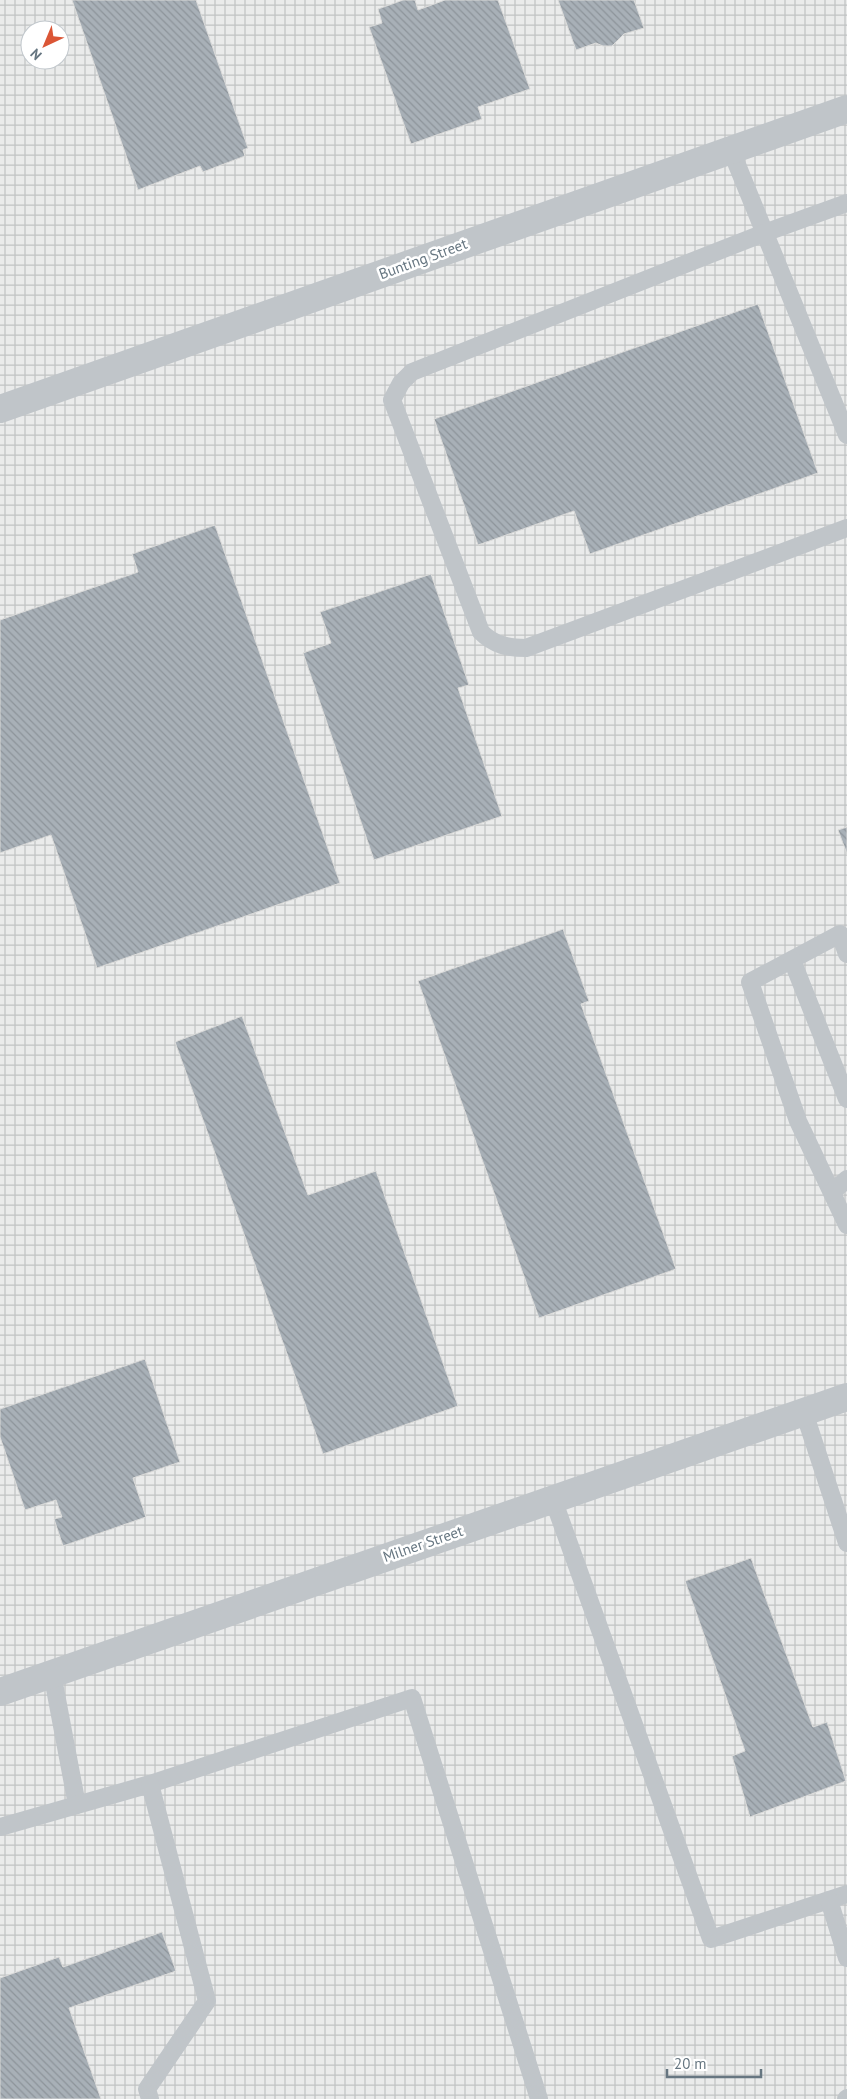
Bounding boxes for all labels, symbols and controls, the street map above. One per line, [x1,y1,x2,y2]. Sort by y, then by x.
north arrow [20,20,70,70]
text: N [26,45,46,64]
street label: Bunting Street [376,234,470,283]
street label: Milner Street [380,1521,465,1566]
scale bar [667,2046,761,2078]
text: 20 m [674,2054,707,2073]

